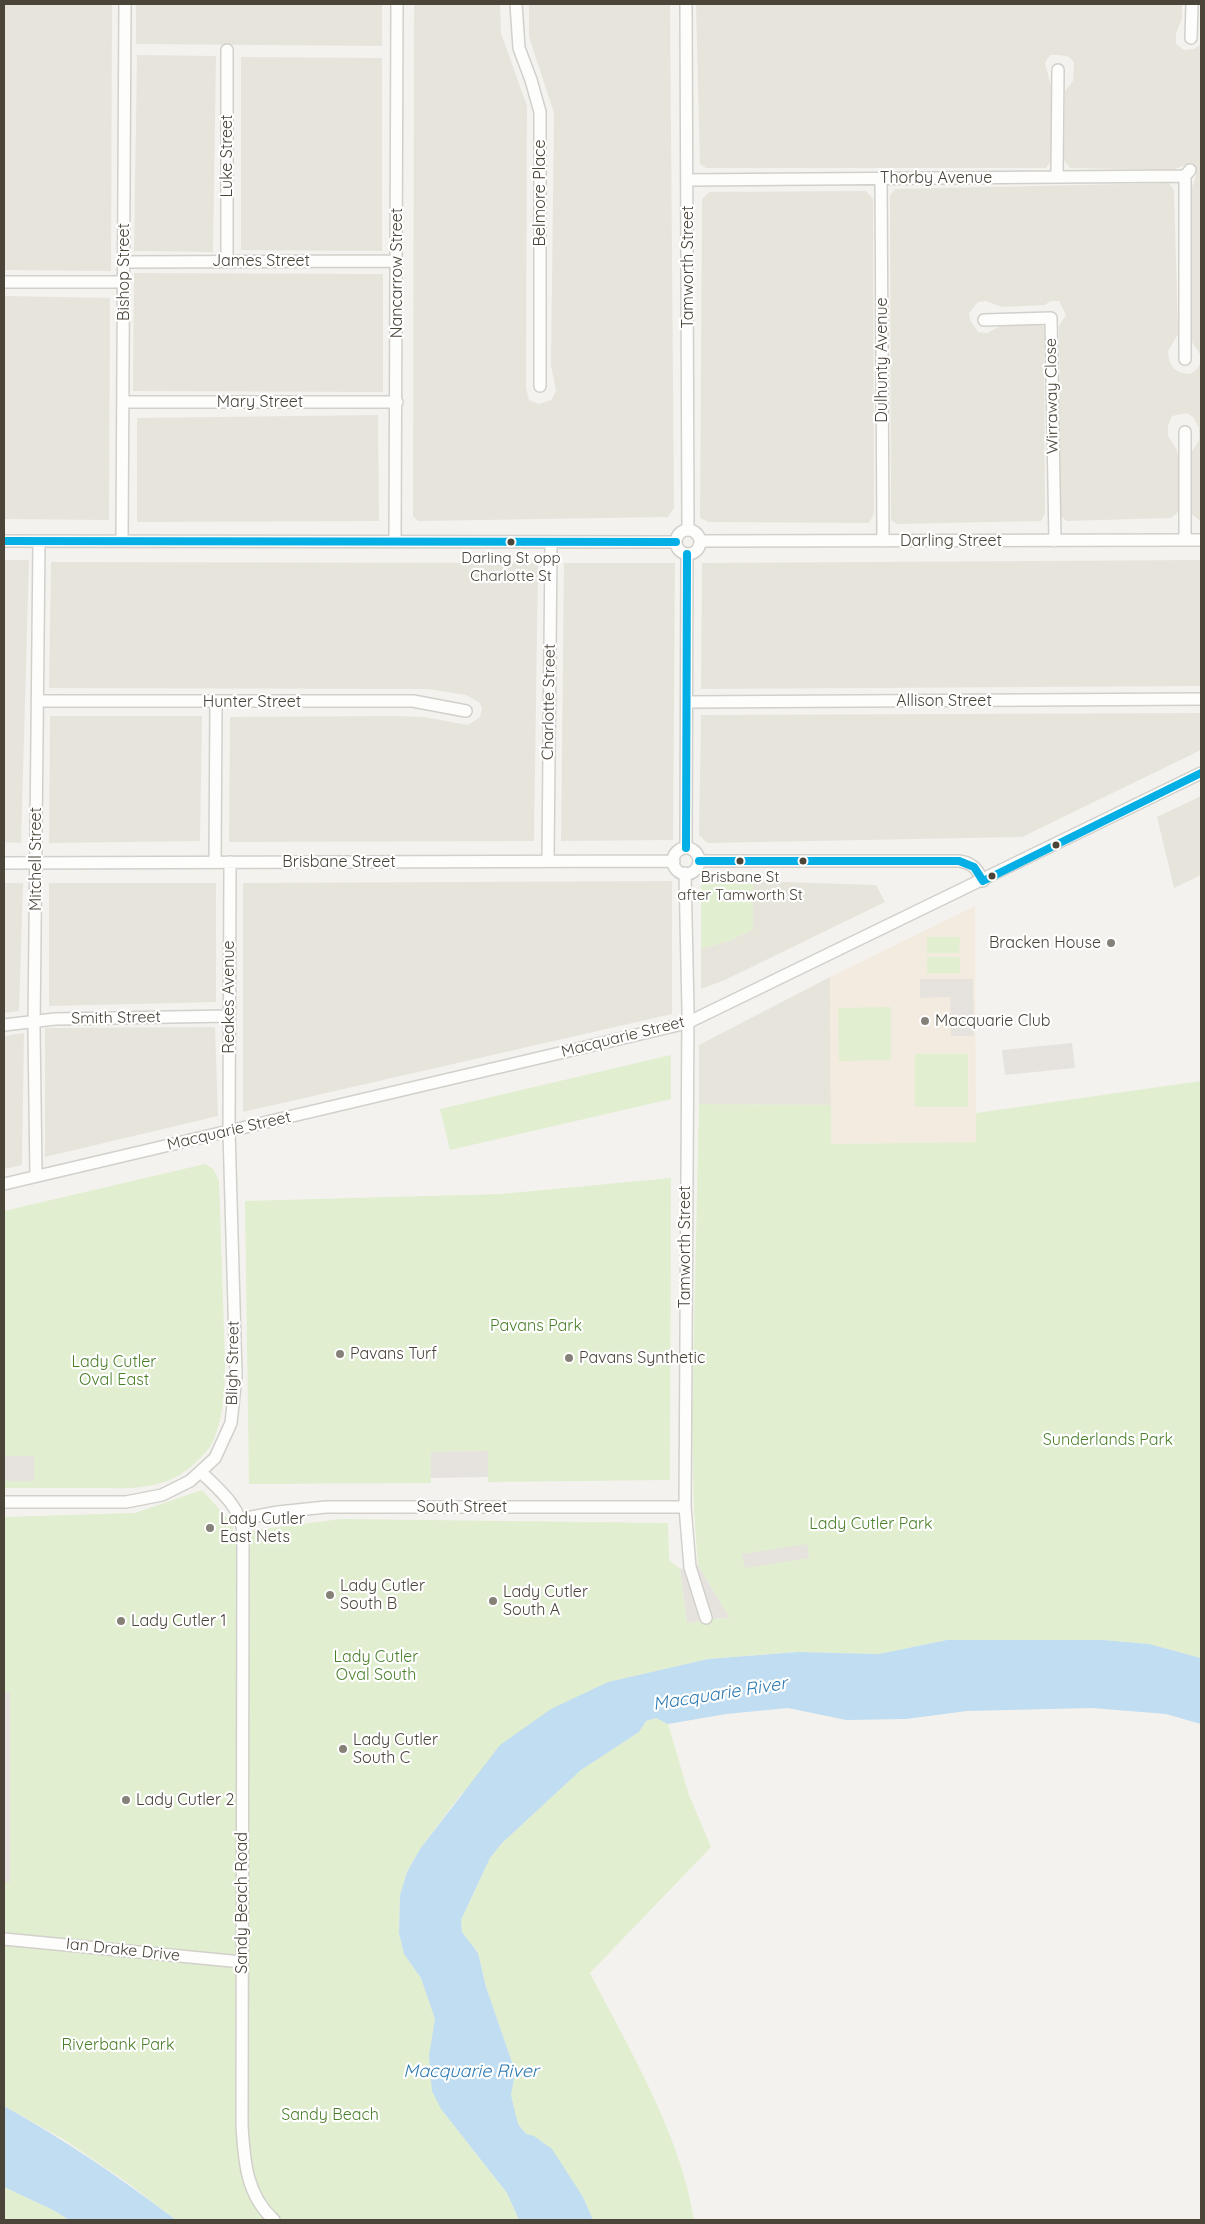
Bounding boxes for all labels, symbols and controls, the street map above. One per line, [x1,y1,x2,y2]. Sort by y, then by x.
street label: Luke Street [217,115,237,197]
street label: Belmore Place [530,140,550,246]
street label: Thorby Avenue [880,168,992,188]
street label: Tamworth Street [678,206,698,328]
street label: Nancarrow Street [387,208,407,338]
street label: Bishop Street [114,223,134,321]
street label: James Street [212,251,310,271]
street label: Dulhunty Avenue [872,297,892,423]
street label: Wirraway Close [1041,338,1063,454]
street label: Mary Street [217,392,303,412]
street label: Darling Street [900,531,1002,551]
marker: Darling St opp Charlotte St [506,537,516,547]
place label: Darling St opp Charlotte St [461,549,561,584]
street label: Charlotte Street [538,644,560,760]
street label: Allison Street [896,691,992,711]
street label: Hunter Street [203,692,301,712]
street label: Mitchell Street [26,807,46,911]
unlabelled marker [1051,840,1061,850]
street label: Brisbane Street [282,852,396,872]
marker: Brisbane St after Tamworth St [735,856,745,866]
unlabelled marker [798,856,808,866]
place label: Brisbane St after Tamworth St [677,868,803,903]
unlabelled marker [987,871,997,881]
place label: Bracken House [989,933,1101,953]
marker: Bracken House [1105,937,1117,949]
street label: Reakes Avenue [219,940,239,1054]
street label: Smith Street [71,1008,161,1028]
place label: Macquarie Club [935,1011,1051,1031]
street label: Macquarie Street [559,1012,687,1062]
marker: Macquarie Club [919,1015,931,1027]
street label: Macquarie Street [165,1107,293,1155]
street label: Tamworth Street [675,1186,695,1308]
park label: Pavans Park [490,1316,582,1336]
street label: Bligh Street [223,1321,243,1405]
place label: Pavans Turf [350,1344,437,1364]
marker: Pavans Turf [334,1348,346,1360]
place label: Pavans Synthetic [579,1348,705,1368]
park label: Lady Cutler Oval East [71,1352,157,1390]
marker: Pavans Synthetic [563,1352,575,1364]
park label: Sunderlands Park [1043,1430,1173,1450]
street label: South Street [417,1497,507,1517]
place label: Lady Cutler East Nets [220,1509,305,1547]
park label: Lady Cutler Park [809,1514,933,1534]
marker: Lady Cutler East Nets [204,1522,216,1534]
place label: Lady Cutler South B [340,1576,425,1614]
place label: Lady Cutler South A [503,1582,588,1620]
marker: Lady Cutler South B [324,1589,336,1601]
marker: Lady Cutler South A [487,1595,499,1607]
place label: Lady Cutler 1 [131,1611,226,1631]
marker: Lady Cutler 1 [115,1615,127,1627]
park label: Lady Cutler Oval South [333,1647,419,1685]
water label: Macquarie River [651,1673,789,1715]
place label: Lady Cutler South C [353,1730,438,1768]
marker: Lady Cutler South C [337,1743,349,1755]
place label: Lady Cutler 2 [136,1790,234,1810]
marker: Lady Cutler 2 [120,1794,132,1806]
street label: Sandy Beach Road [232,1832,252,1974]
street label: Ian Drake Drive [65,1934,181,1966]
park label: Riverbank Park [61,2035,175,2055]
water label: Macquarie River [403,2061,539,2083]
park label: Sandy Beach [281,2105,379,2125]

